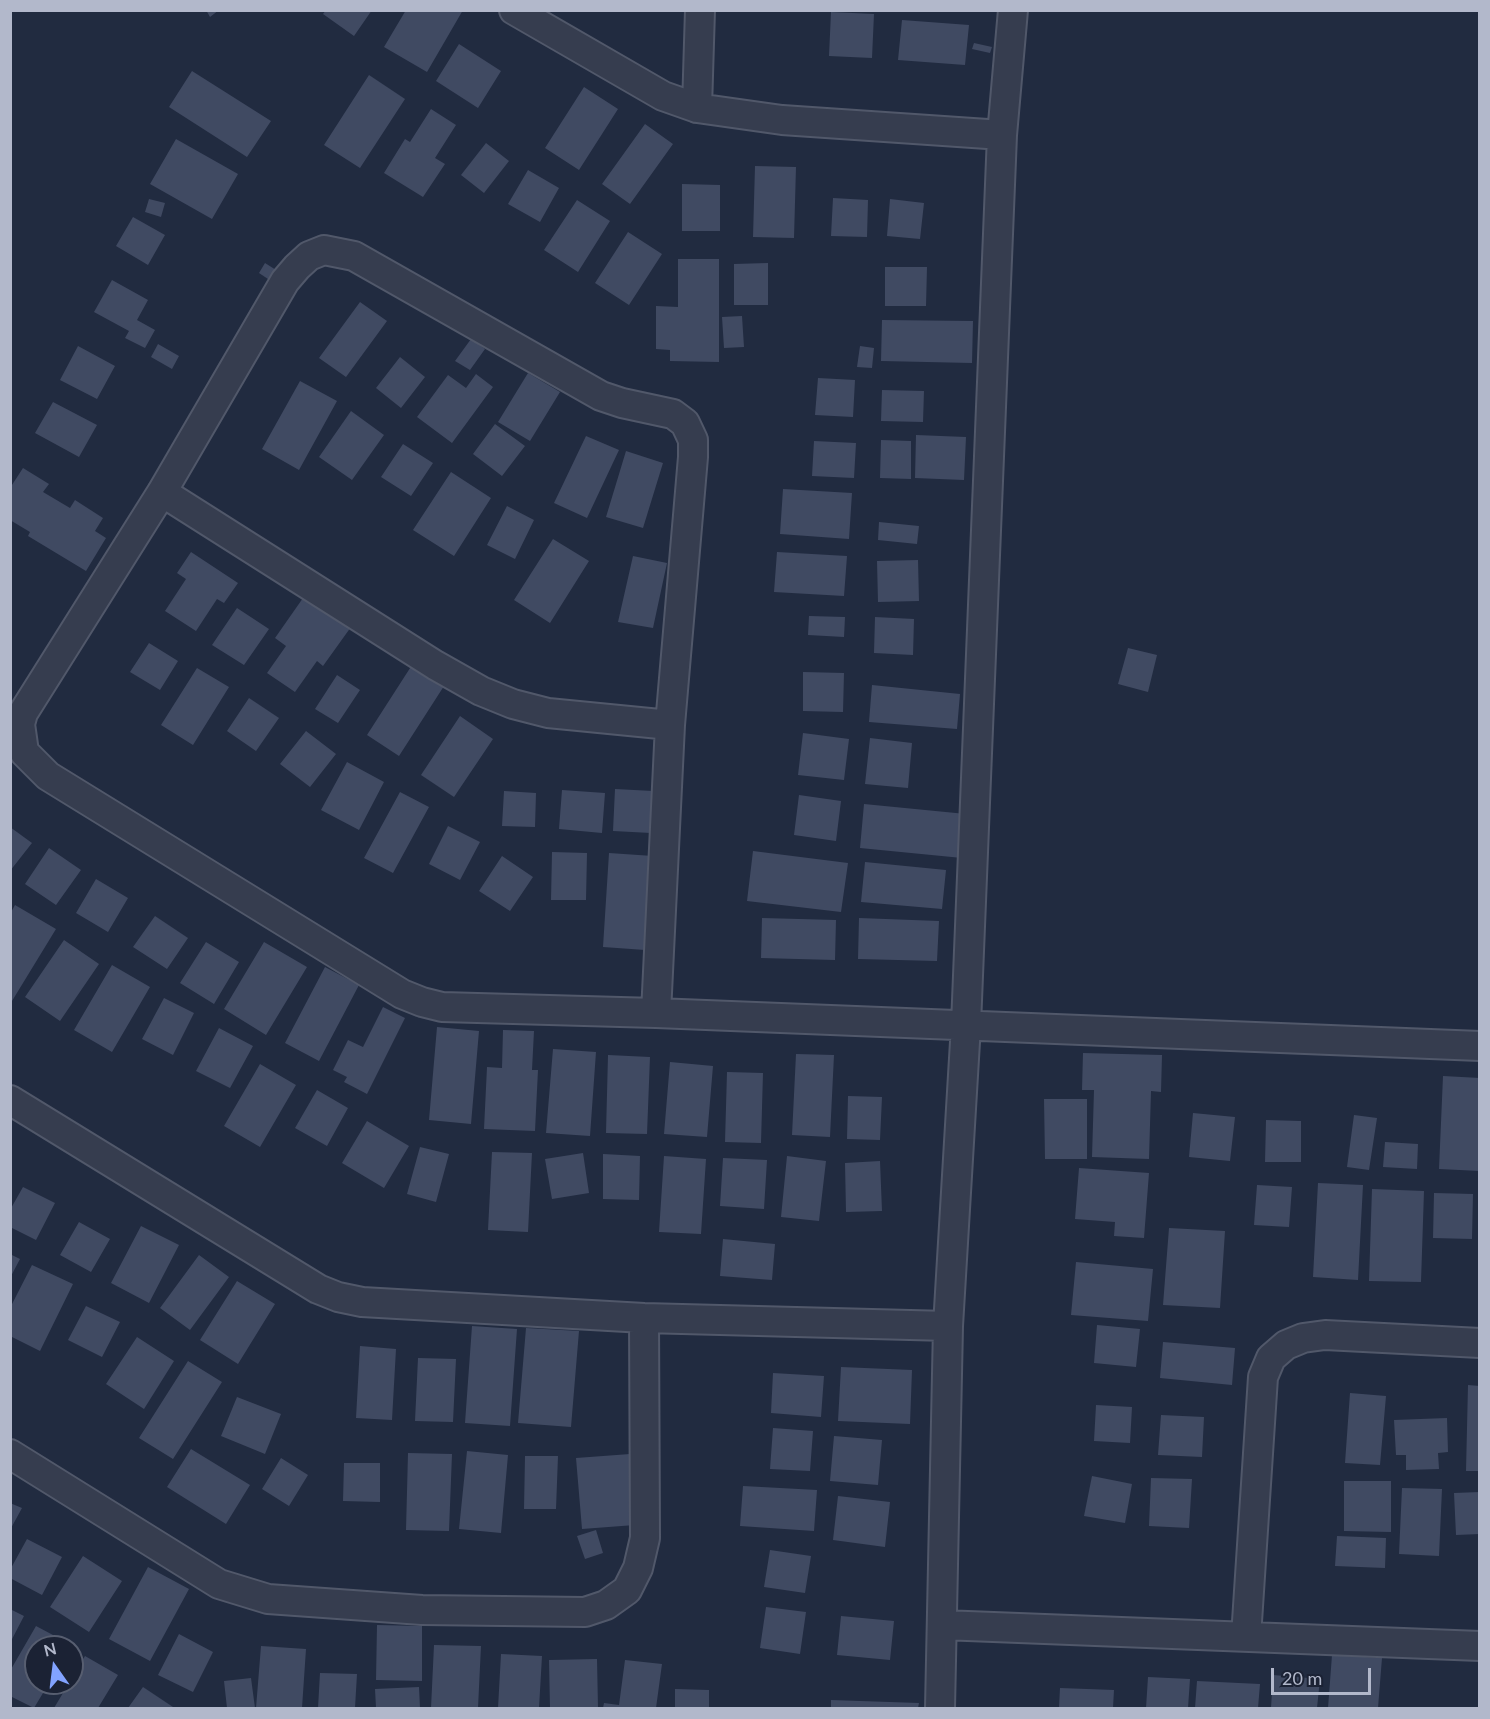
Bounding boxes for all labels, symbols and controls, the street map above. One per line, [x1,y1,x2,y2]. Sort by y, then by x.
north arrow [24,1635,84,1695]
text: N [42,1638,58,1660]
scale bar [1274,1656,1374,1694]
text: 20 m [1282,1667,1322,1689]

